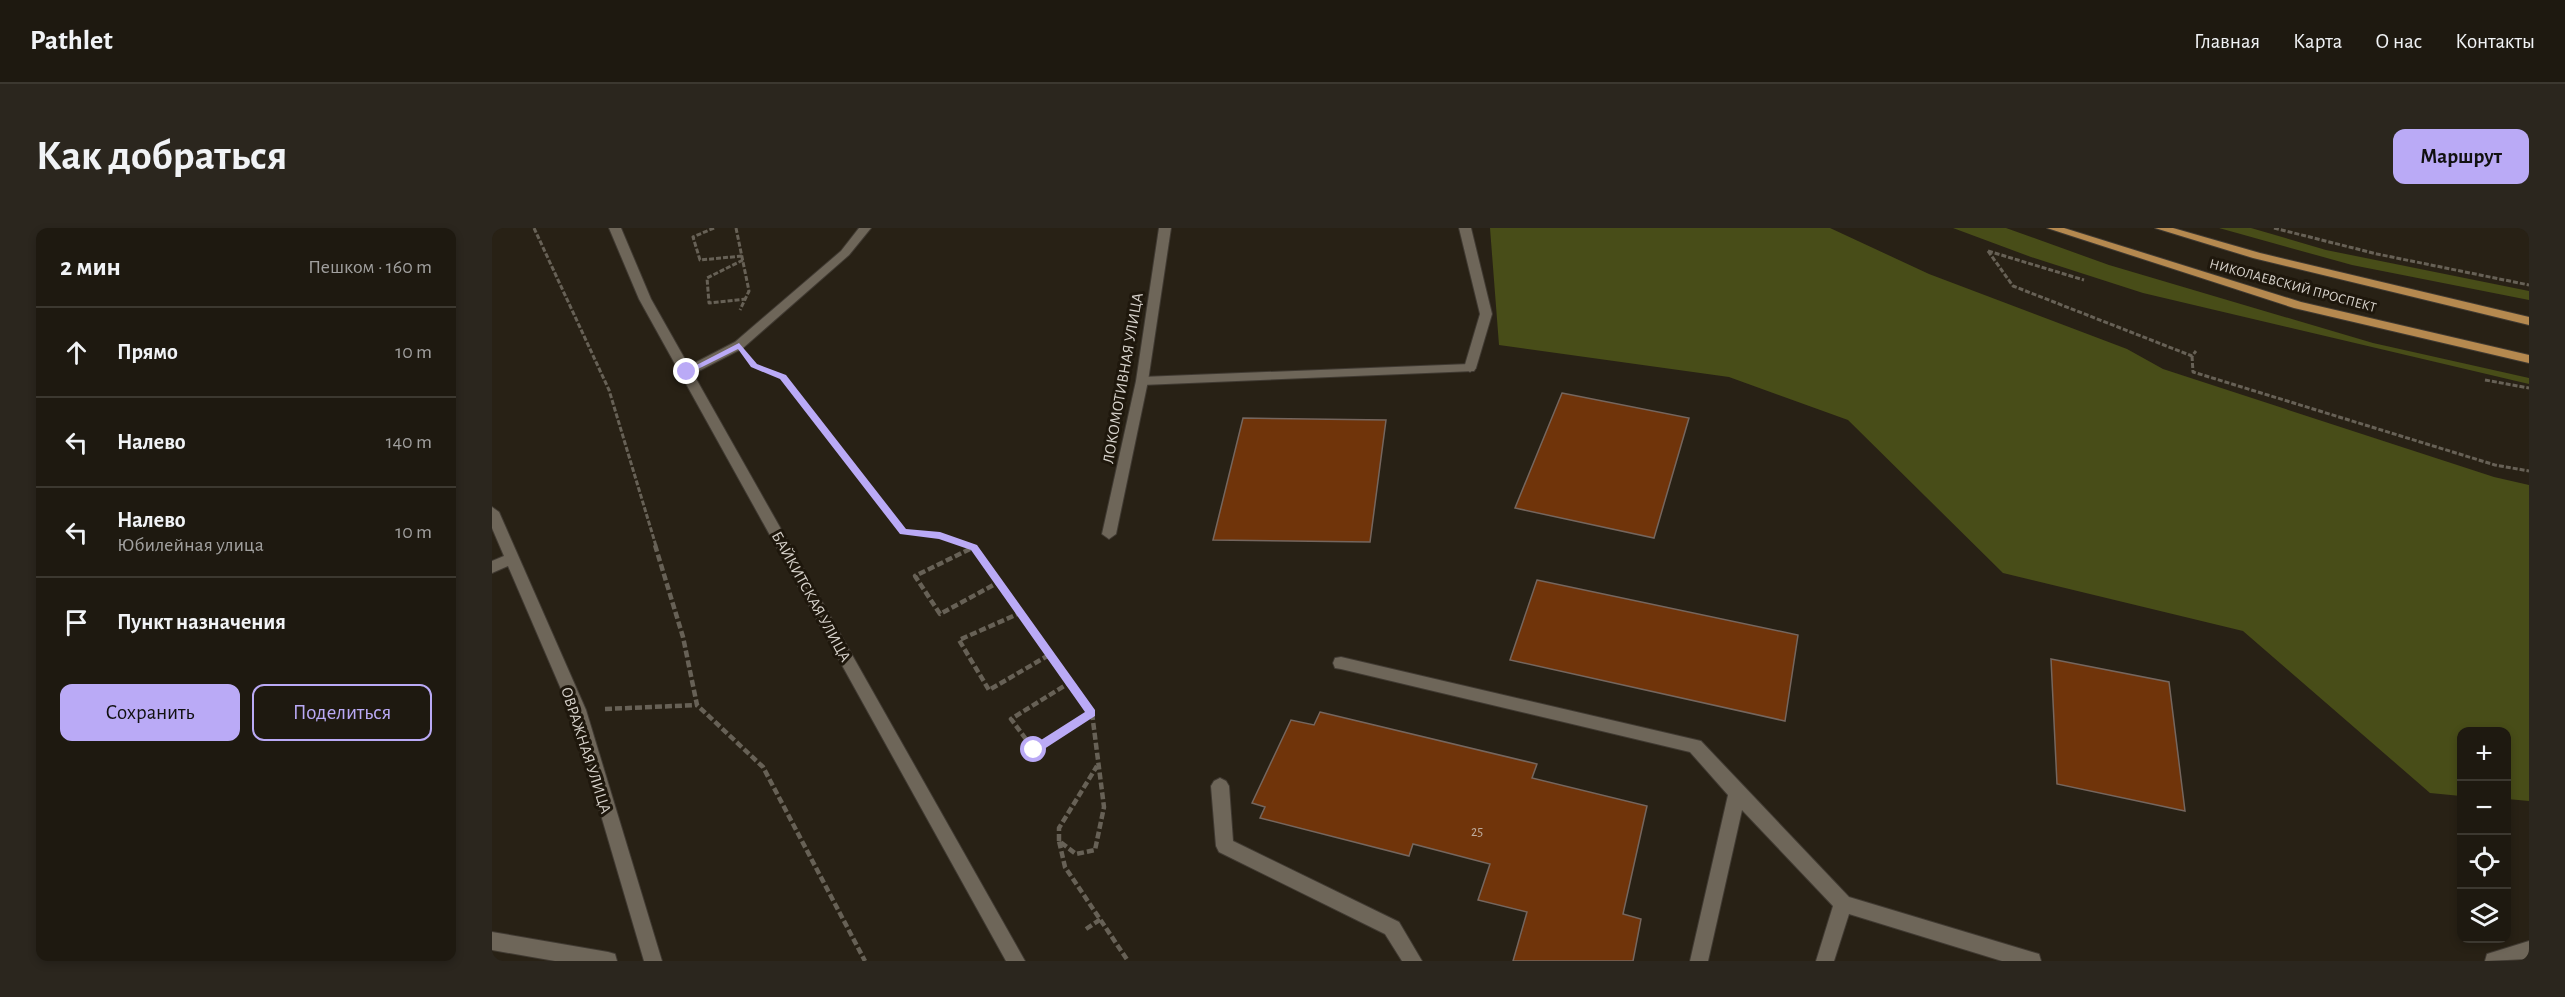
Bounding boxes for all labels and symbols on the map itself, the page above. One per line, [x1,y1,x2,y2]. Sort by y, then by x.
street label: НИКОЛАЕВСКИЙ ПРОСПЕКТ [2208,256,2378,315]
street label: ЛОКОМОТИВНАЯ УЛИЦА [1100,291,1146,465]
route end [673,358,699,384]
street label: БАЙКИТСКАЯ УЛИЦА [769,528,855,665]
street label: ОВРАЖНАЯ УЛИЦА [558,685,614,816]
route start [1020,736,1046,762]
house number: 25 [1471,825,1483,839]

